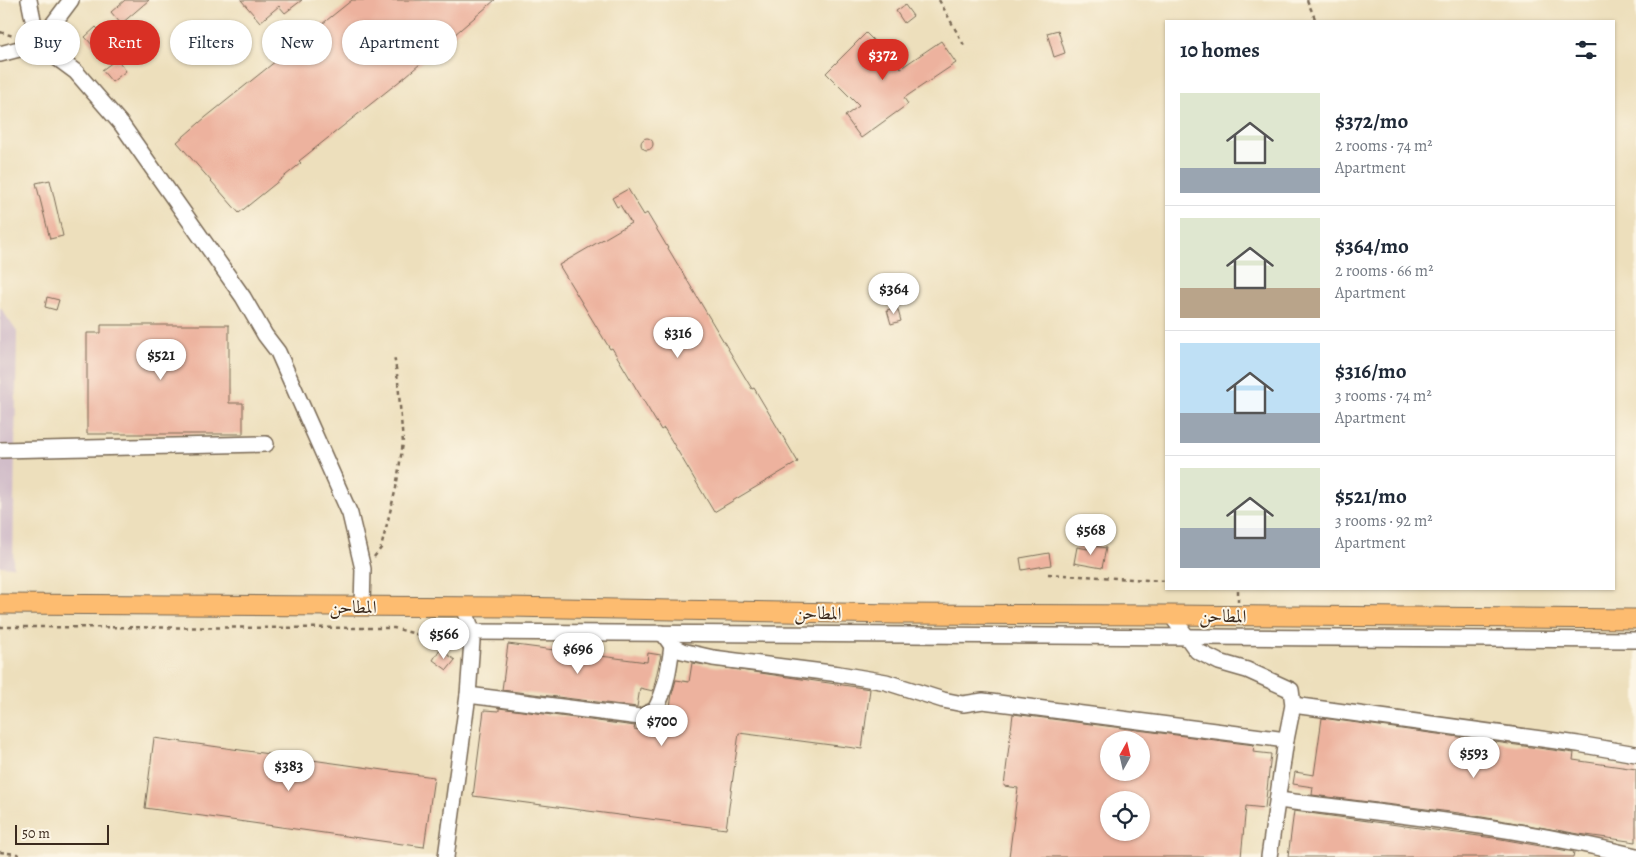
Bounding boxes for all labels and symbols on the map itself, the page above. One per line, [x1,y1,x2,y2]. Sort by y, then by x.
pin: $372 [853,38,913,81]
pin: $364 [864,272,924,315]
pin: $316 [648,316,708,359]
pin: $521 [131,338,191,381]
pin: $568 [1061,514,1121,556]
street label: المطاحن [329,595,377,619]
street label: المطاحن [794,601,842,625]
street label: المطاحن [1199,604,1247,628]
pin: $566 [414,618,474,660]
pin: $696 [548,632,608,675]
pin: $700 [632,704,692,747]
north arrow [1100,731,1150,781]
pin: $593 [1444,736,1504,779]
pin: $383 [259,750,319,792]
scale bar [15,822,109,845]

